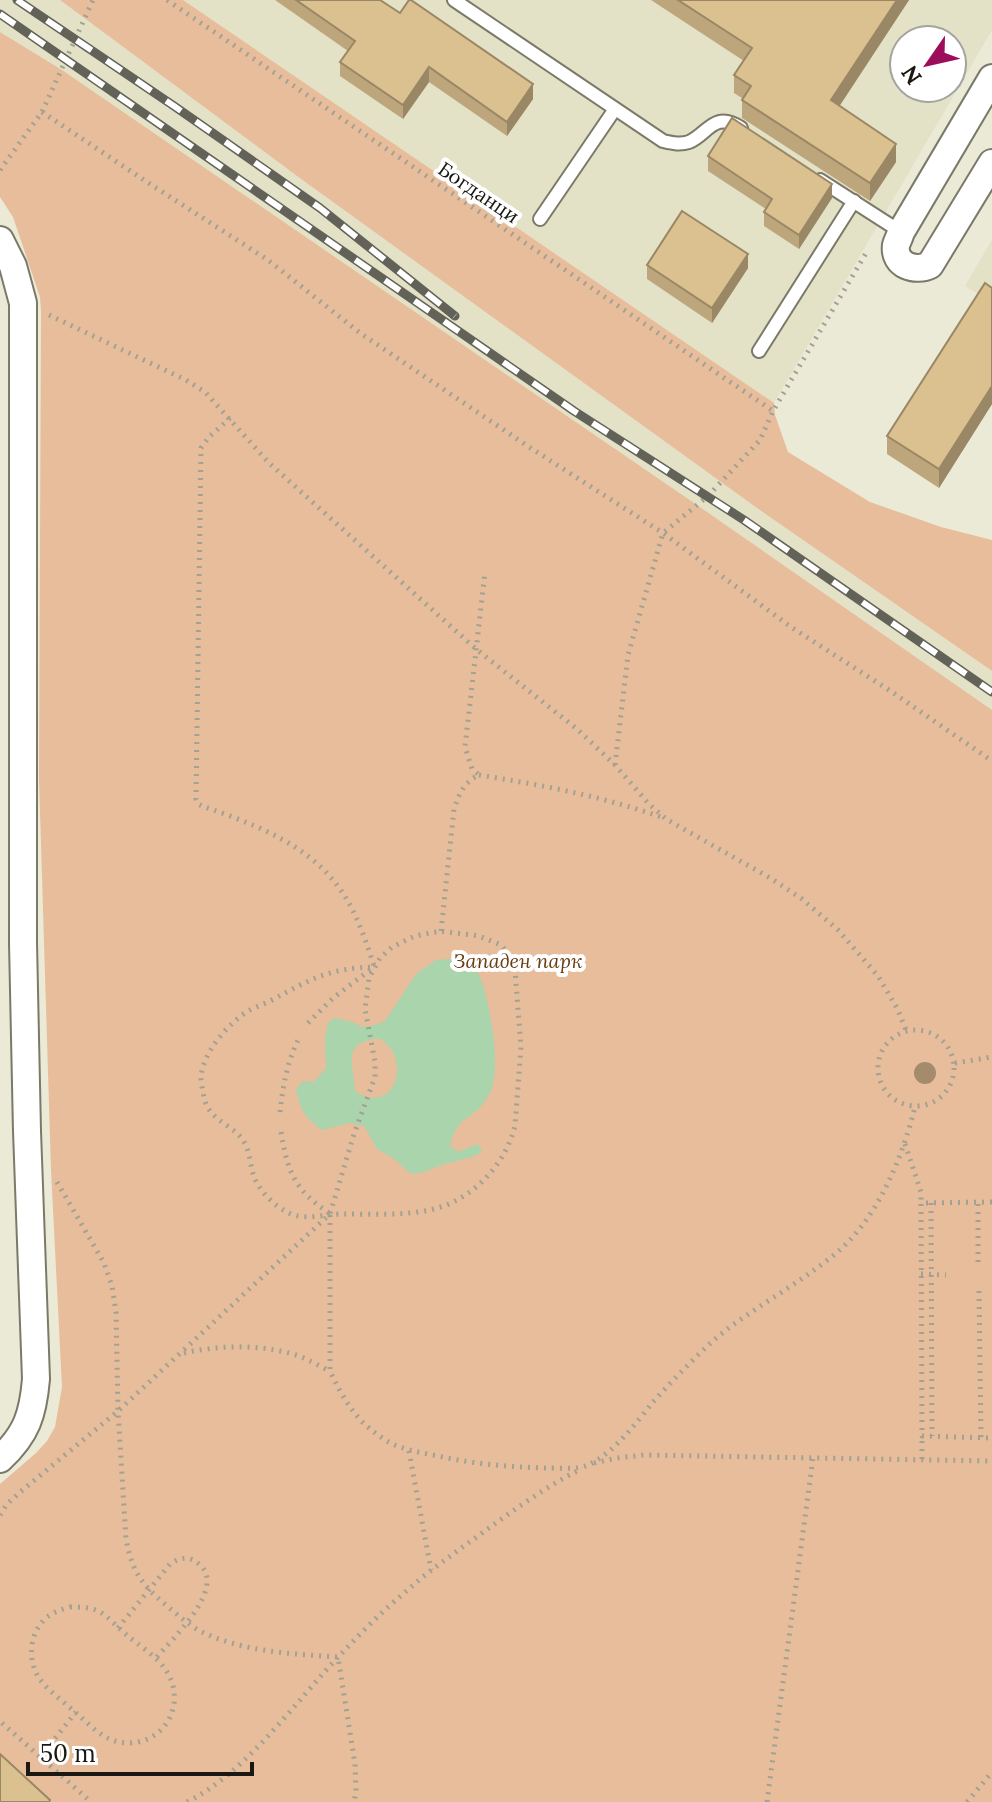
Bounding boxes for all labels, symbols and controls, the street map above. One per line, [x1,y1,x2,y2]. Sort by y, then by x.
north arrow [888,24,968,104]
text: N [895,60,928,90]
street label: Богданци [434,156,524,228]
park label: Западен парк [454,948,583,973]
scale bar [28,1726,252,1776]
text: 50 m [40,1738,96,1769]

